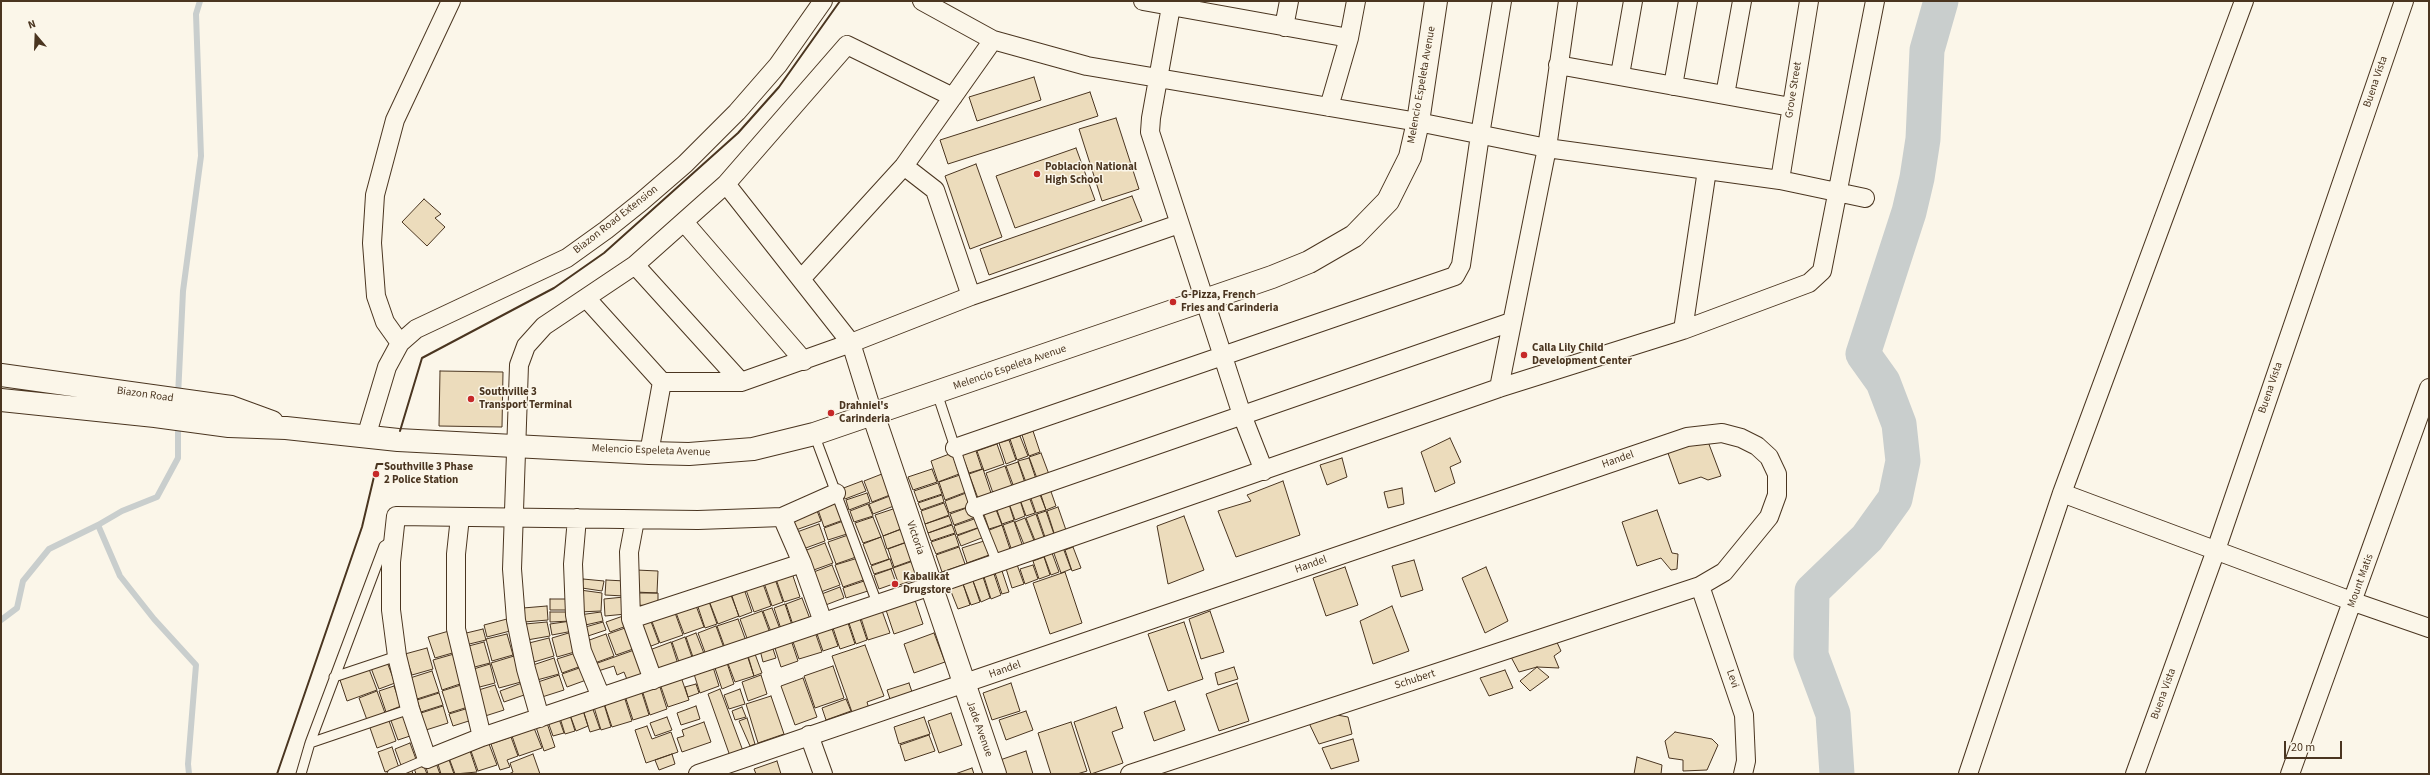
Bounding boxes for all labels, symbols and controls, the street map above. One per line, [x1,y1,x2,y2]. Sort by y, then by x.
north arrow [16,16,56,56]
text: N [26,16,38,32]
street label: Melencio Espeleta Avenue [1405,25,1439,145]
street label: Buena Vista [2361,55,2391,109]
street label: Grove Street [1783,61,1805,119]
place label: Poblacion National High School [1045,161,1137,187]
marker: Poblacion National High School [1032,169,1042,179]
street label: Biazon Road Extension [571,183,661,257]
place label: G-Pizza, French Fries and Carinderia [1181,289,1278,315]
marker: G-Pizza, French Fries and Carinderia [1168,297,1178,307]
street label: Melencio Espeleta Avenue [952,342,1068,394]
place label: Calla Lily Child Development Center [1532,342,1632,368]
marker: Calla Lily Child Development Center [1519,350,1529,360]
street label: Buena Vista [2256,361,2286,415]
street label: Biazon Road [116,384,174,406]
place label: Southville 3 Transport Terminal [479,386,572,412]
marker: Southville 3 Transport Terminal [466,394,476,404]
place label: Drahniel's Carinderia [839,400,890,426]
marker: Drahniel's Carinderia [826,408,836,418]
street label: Melencio Espeleta Avenue [591,442,711,460]
street label: Handel [1600,448,1636,472]
place label: Southville 3 Phase 2 Police Station [384,461,473,487]
marker: Southville 3 Phase 2 Police Station [371,469,381,479]
street label: Victoria [903,519,927,557]
street label: Mount Matis [2345,552,2377,610]
street label: Handel [1293,553,1329,577]
place label: Kabalikat Drugstore [903,571,951,597]
marker: Kabalikat Drugstore [890,579,900,589]
street label: Handel [987,658,1023,682]
street label: Schubert [1393,667,1437,693]
street label: Buena Vista [2149,667,2179,721]
street label: Levi [1723,668,1741,690]
street label: Jade Avenue [963,699,995,759]
scale bar [2286,733,2344,759]
text: 20 m [2291,739,2315,756]

